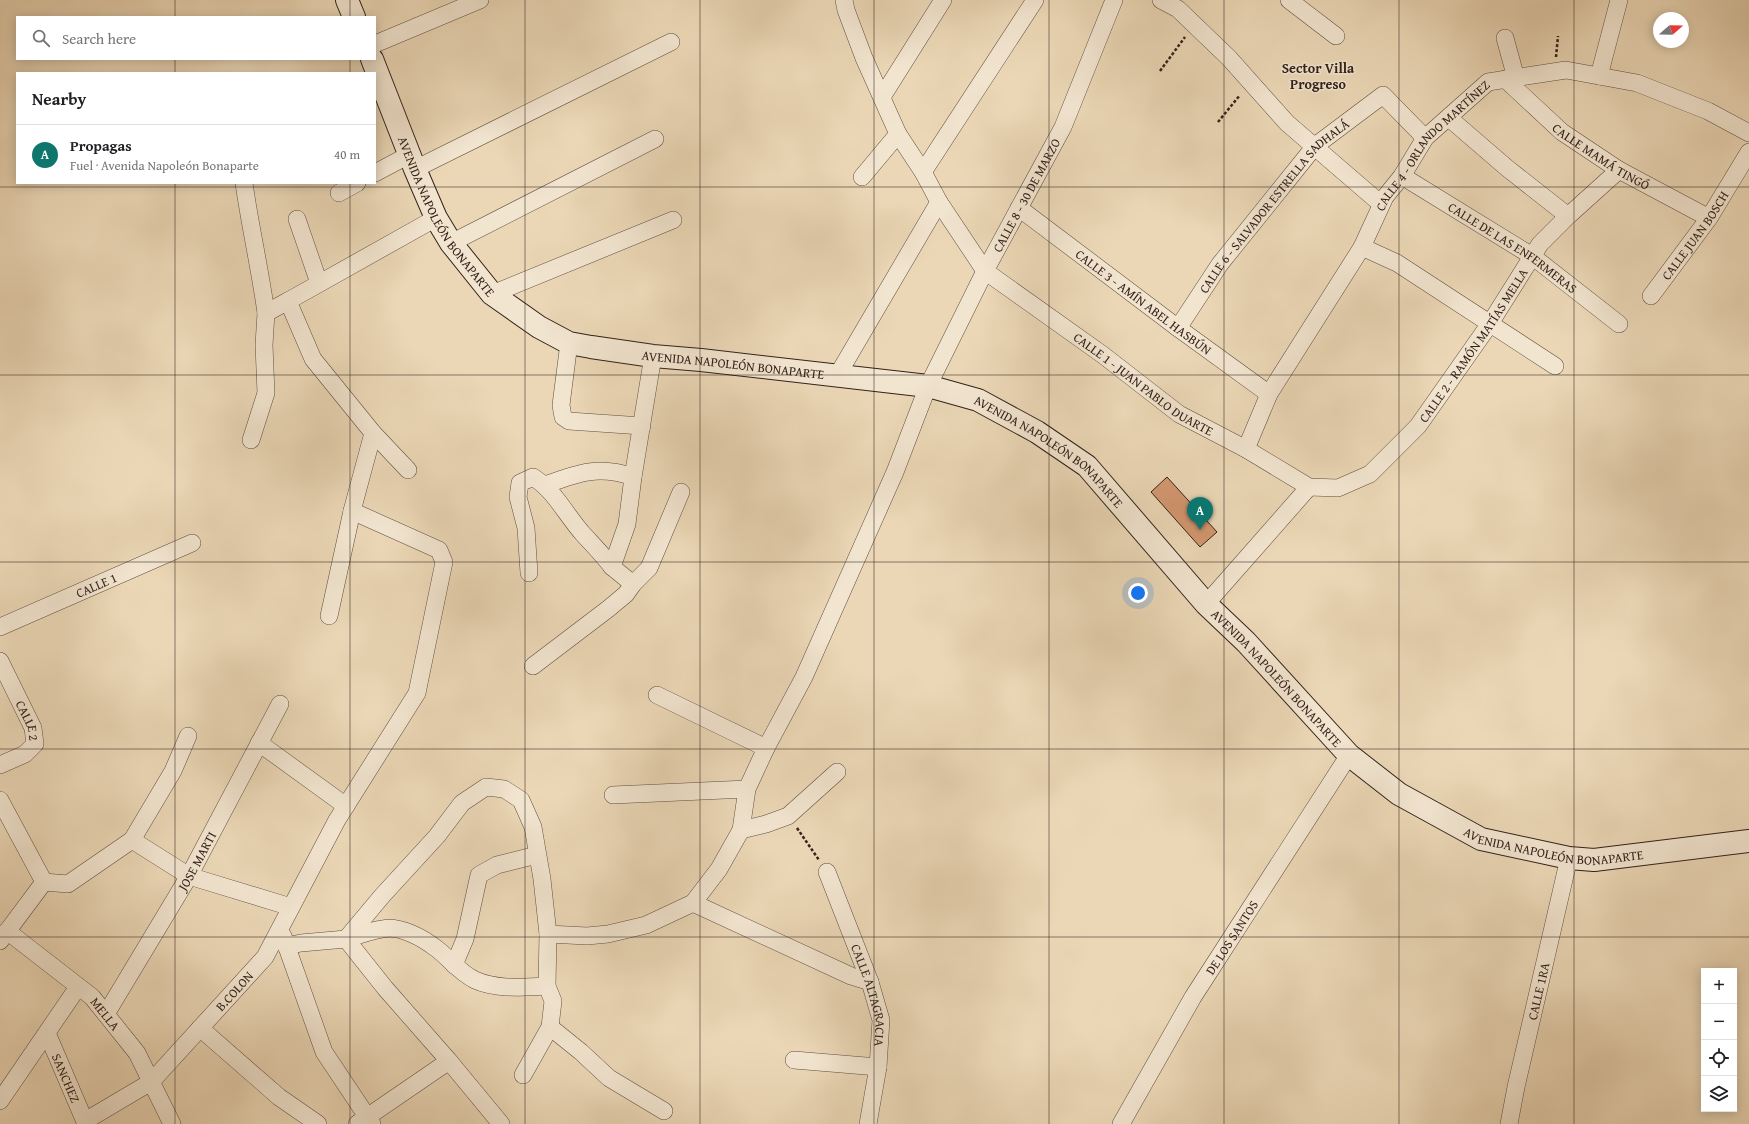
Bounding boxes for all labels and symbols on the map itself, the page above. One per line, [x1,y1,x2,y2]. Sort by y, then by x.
north arrow [1653,12,1689,48]
district label: Sector Villa Progreso [1282,58,1355,94]
street label: CALLE 4 - ORLANDO MARTÍNEZ [1371,76,1494,214]
street label: CALLE 6 - SALVADOR ESTRELLA SADHALÁ [1194,115,1353,297]
street label: CALLE MAMÁ TINGÓ [1548,119,1653,195]
street label: AVENIDA NAPOLEÓN BONAPARTE [393,133,500,301]
street label: CALLE 8 - 30 DE MARZO [988,135,1065,256]
street label: CALLE JUAN BOSCH [1657,187,1734,284]
street label: CALLE DE LAS ENFERMERAS [1444,198,1581,298]
street label: CALLE 3 - AMÍN ABEL HASBÚN [1071,245,1216,360]
street label: CALLE 2 - RAMÓN MATÍAS MELLA [1414,265,1533,426]
street label: CALLE 1 - JUAN PABLO DUARTE [1070,328,1217,441]
street label: AVENIDA NAPOLEÓN BONAPARTE [641,346,826,384]
street label: AVENIDA NAPOLEÓN BONAPARTE [972,390,1128,512]
pin: A [1187,497,1213,530]
street label: CALLE 1 [73,568,120,603]
your location [1128,583,1148,603]
street label: AVENIDA NAPOLEÓN BONAPARTE [1207,605,1346,751]
street label: CALLE 2 [11,697,44,742]
street label: AVENIDA NAPOLEÓN BONAPARTE [1460,822,1645,870]
street label: JOSE MARTI [172,828,221,896]
street label: DE LOS SANTOS [1201,897,1263,979]
street label: CALLE ALTAGRACIA [846,941,890,1047]
street label: CALLE 1RA [1523,961,1555,1022]
street label: B.COLON [211,967,258,1015]
street label: MELLA [86,993,124,1035]
street label: SANCHEZ [47,1051,85,1106]

